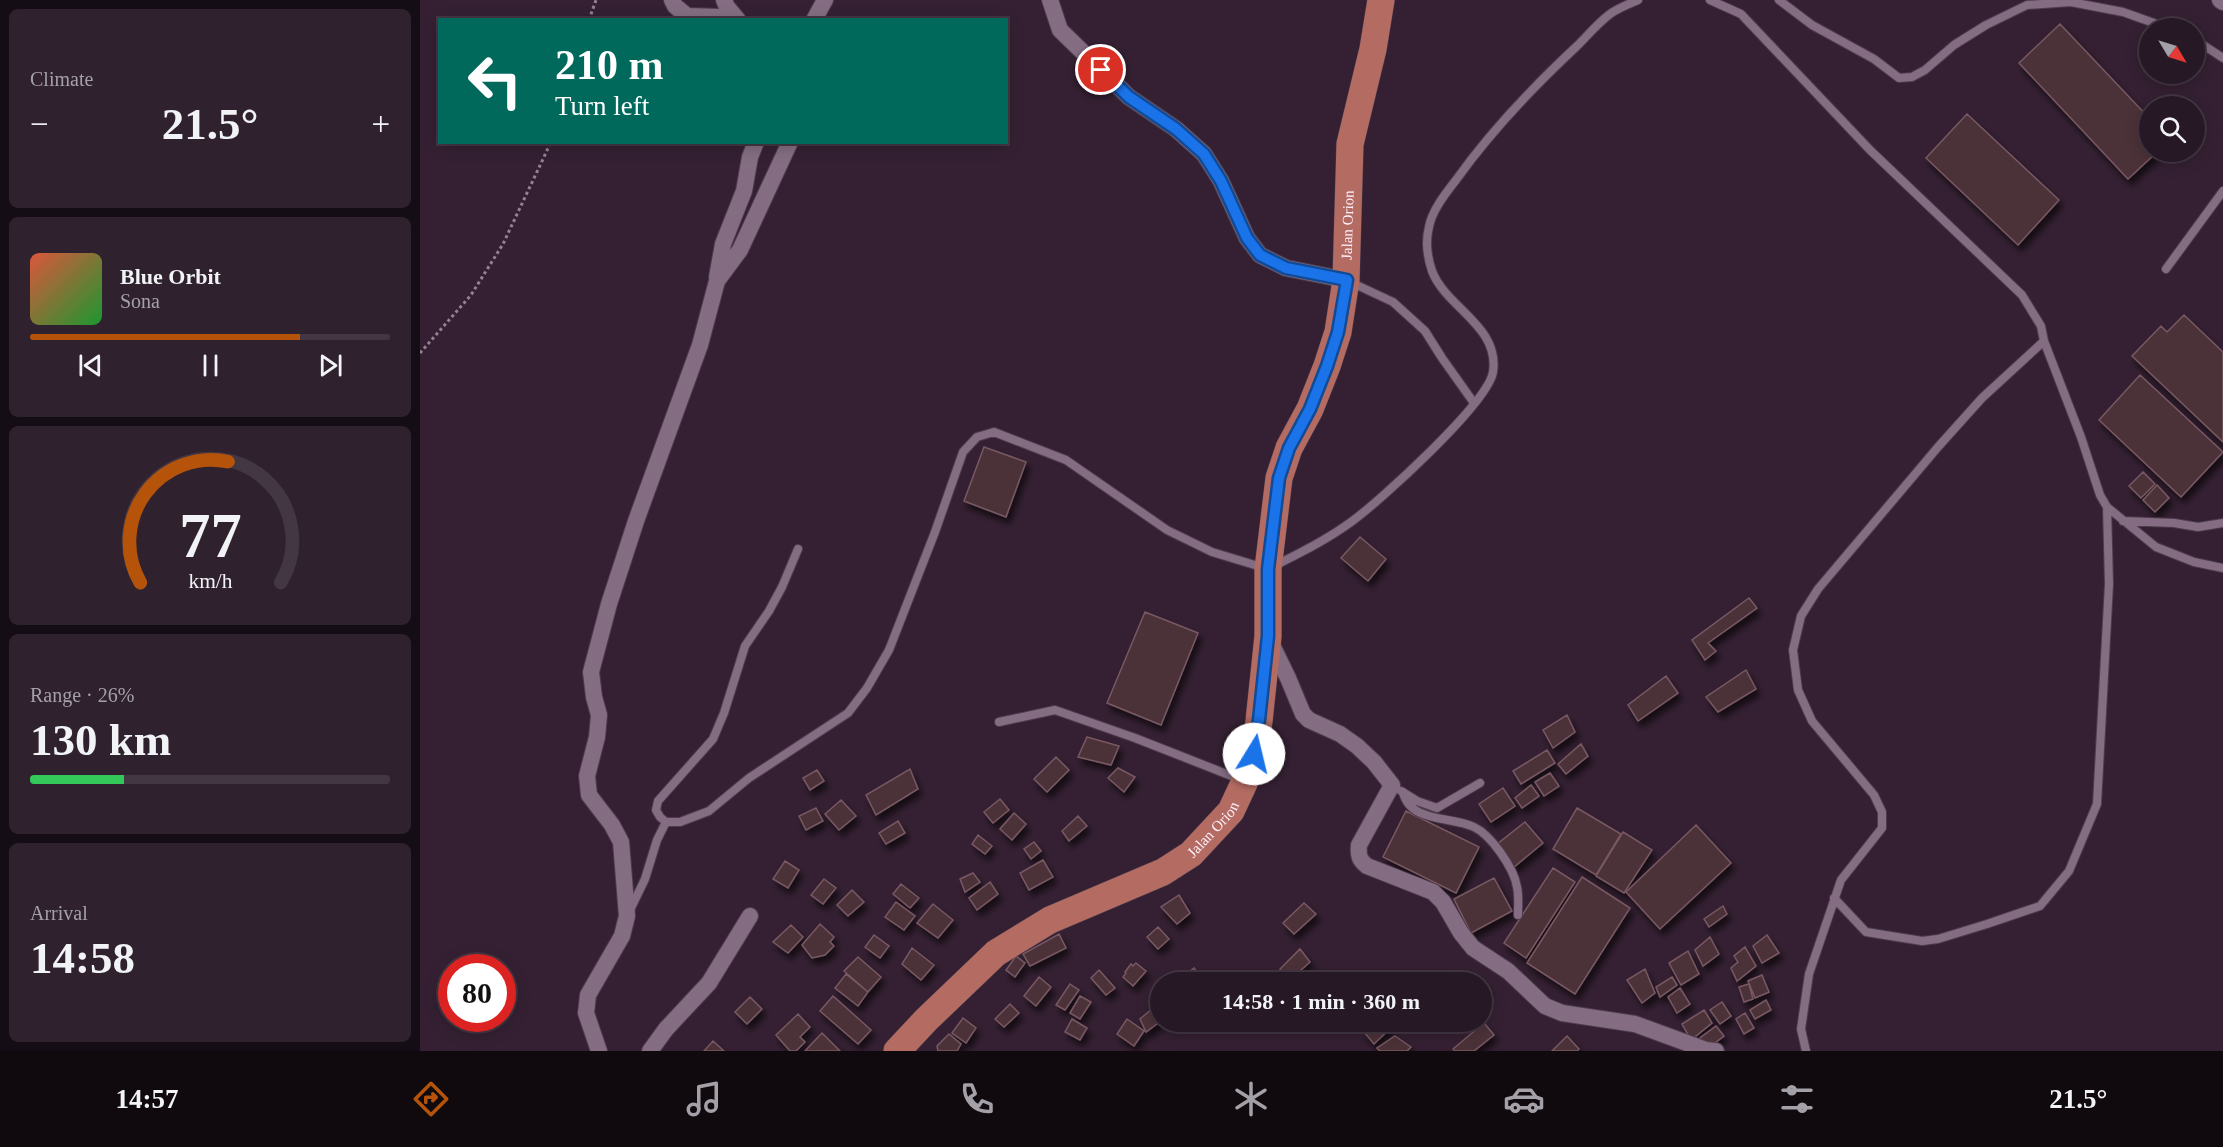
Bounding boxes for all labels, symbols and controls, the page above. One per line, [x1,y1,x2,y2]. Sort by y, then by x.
north arrow [2139,18,2205,84]
map controls [2139,18,2205,162]
icon: left [456,42,534,120]
text: 210 m [555,42,664,88]
pin [1075,44,1126,95]
icon: arrive [1084,53,1117,86]
text: Climate [30,68,93,90]
text: Turn left [555,91,649,121]
button: search [2139,96,2205,162]
text: 21.5° [162,99,258,149]
text: − [30,106,49,142]
text: + [371,106,390,142]
street label: Jalan Orion [1339,189,1357,260]
text: Blue Orbit [120,264,221,289]
text: Sona [120,290,160,312]
icon: previous [74,349,107,382]
icon: pause [194,349,227,382]
icon: next [314,349,347,382]
text: 77 [179,501,241,570]
text: km/h [188,569,232,593]
text: Range · 26% [30,684,134,706]
text: 130 km [30,715,171,765]
position arrow [1222,722,1286,786]
street label: Jalan Orion [1184,799,1242,861]
text: Arrival [30,902,88,924]
text: 14:58 [30,933,135,983]
speed limit sign: 80 [438,954,516,1032]
text: 14:58 · 1 min · 360 m [1222,989,1420,1014]
icon: directions [410,1078,452,1120]
icon: music [683,1078,725,1120]
icon: phone [956,1078,998,1120]
icon: climate [1230,1078,1272,1120]
icon: car [1503,1078,1545,1120]
icon: filters [1776,1078,1818,1120]
text: 14:57 [116,1084,179,1114]
text: 21.5° [2049,1084,2107,1114]

